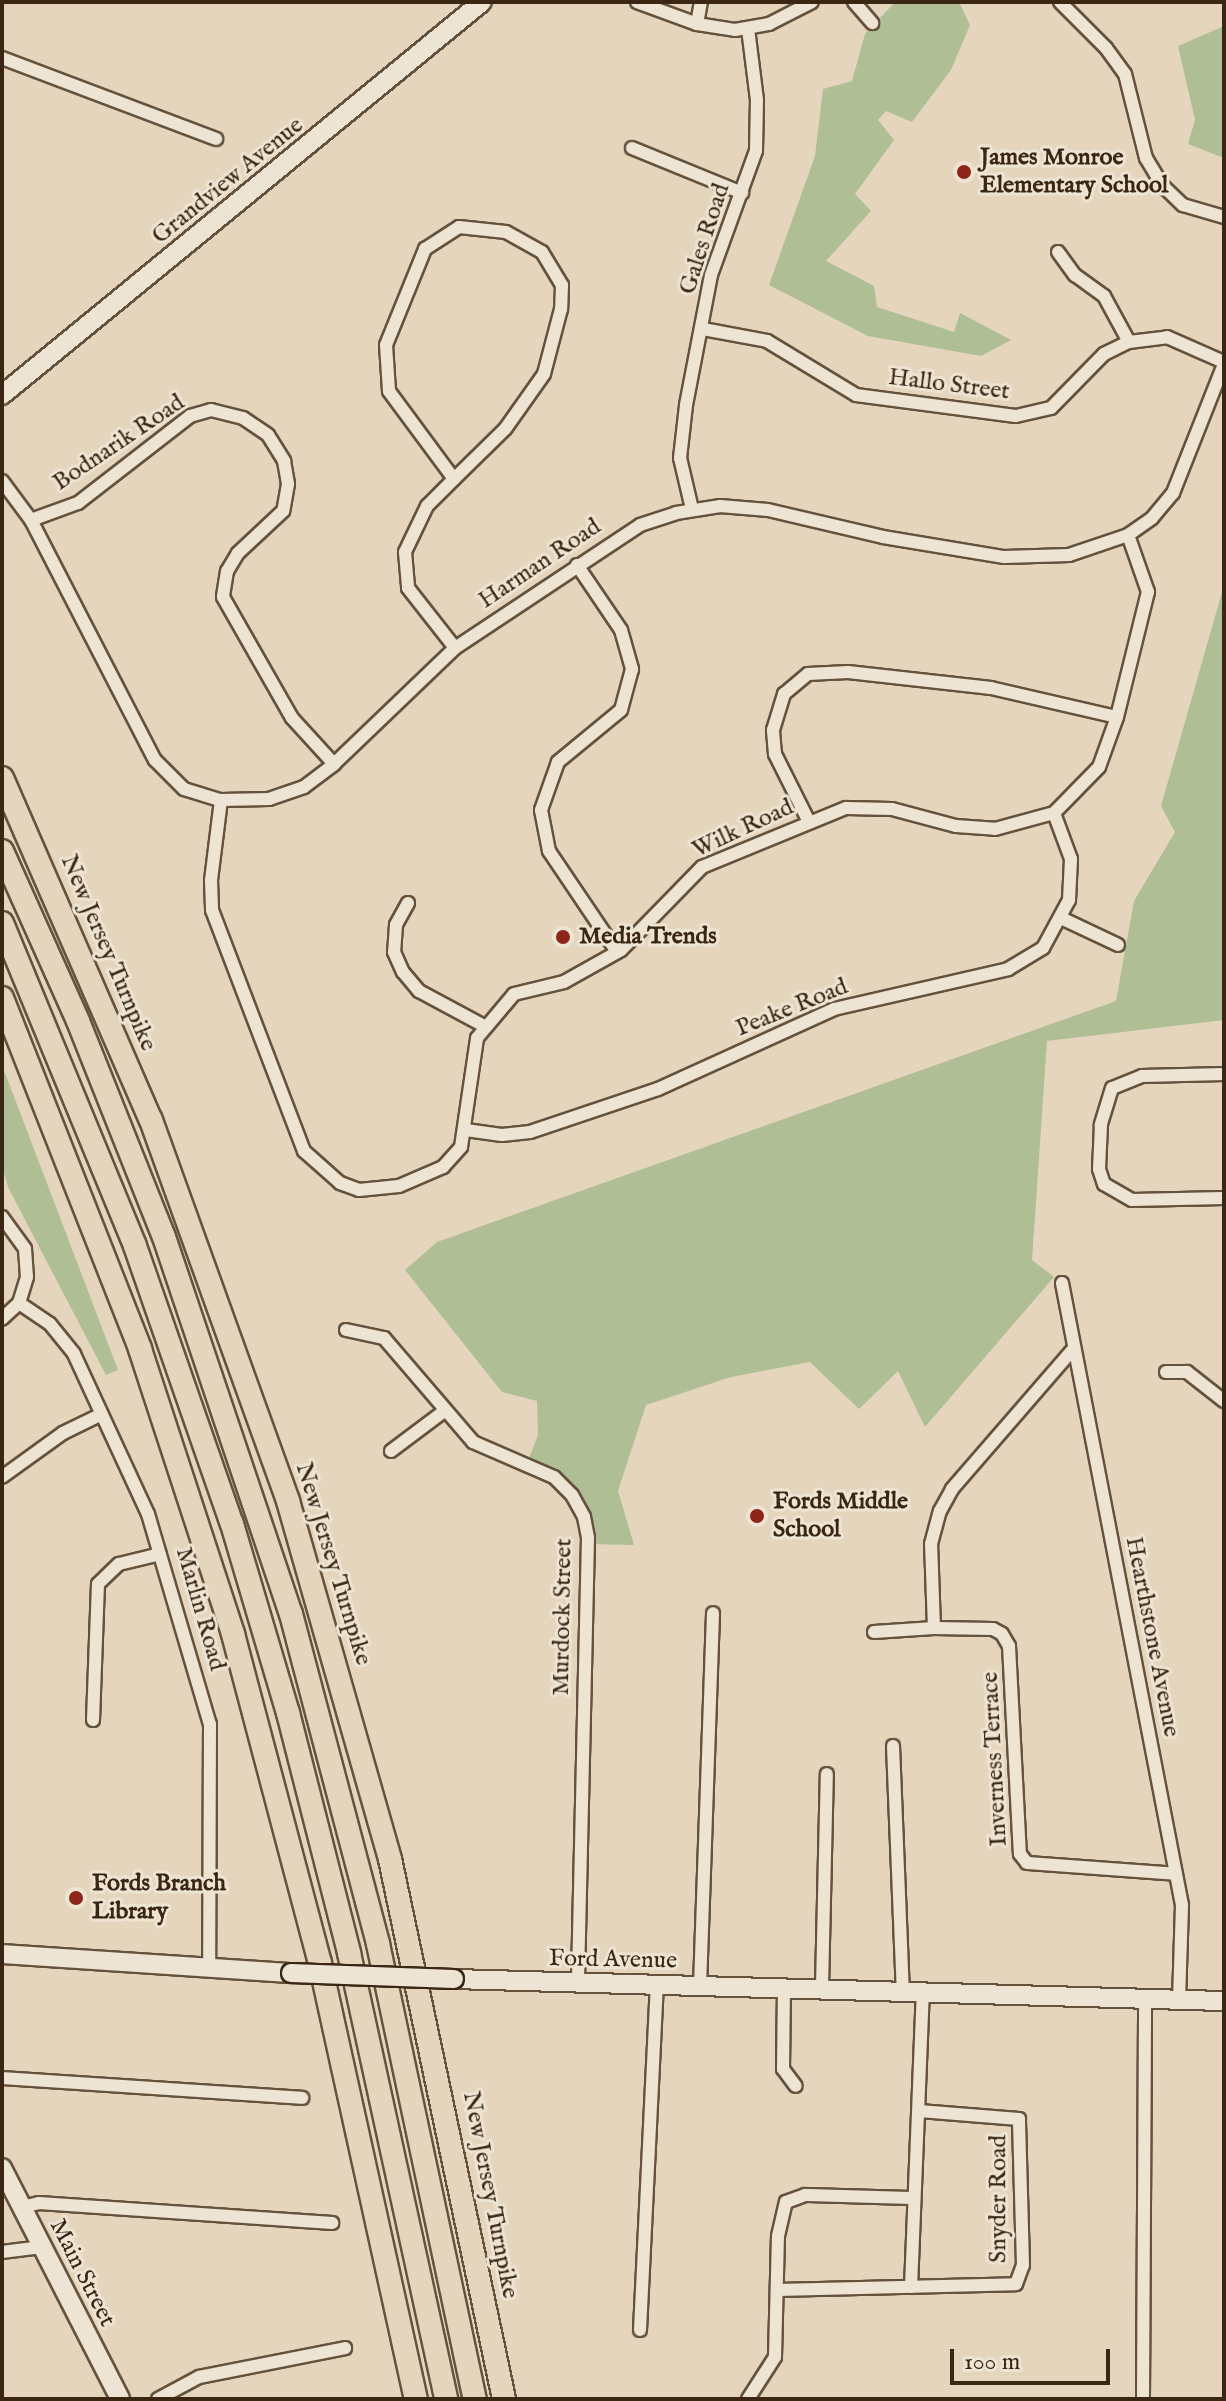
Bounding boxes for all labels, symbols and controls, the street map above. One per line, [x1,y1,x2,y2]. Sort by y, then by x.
street label: Grandview Avenue [147,111,309,251]
place label: James Monroe Elementary School [980,144,1168,200]
marker: James Monroe Elementary School [955,163,973,181]
street label: Gales Road [674,180,736,298]
street label: Hallo Street [887,363,1011,407]
street label: Bodnarik Road [48,388,190,498]
street label: Harman Road [474,513,606,615]
street label: Wilk Road [688,793,798,865]
street label: New Jersey Turnpike [54,851,162,1055]
place label: Media Trends [579,923,717,951]
marker: Media Trends [554,928,572,946]
street label: Peake Road [732,973,852,1043]
street label: New Jersey Turnpike [289,1459,377,1669]
place label: Fords Middle School [773,1488,908,1544]
marker: Fords Middle School [748,1507,766,1525]
street label: Hearthstone Avenue [1118,1534,1186,1740]
street label: Murdock Street [547,1538,579,1696]
street label: Marlin Road [169,1544,231,1674]
street label: Inverness Terrace [976,1671,1014,1847]
place label: Fords Branch Library [92,1870,226,1926]
marker: Fords Branch Library [67,1889,85,1907]
street label: Ford Avenue [549,1944,677,1976]
street label: New Jersey Turnpike [456,2089,524,2301]
street label: Snyder Road [985,2135,1013,2263]
street label: Main Street [43,2214,121,2332]
scale bar [954,2333,1114,2383]
text: 100 m [964,2347,1020,2378]

